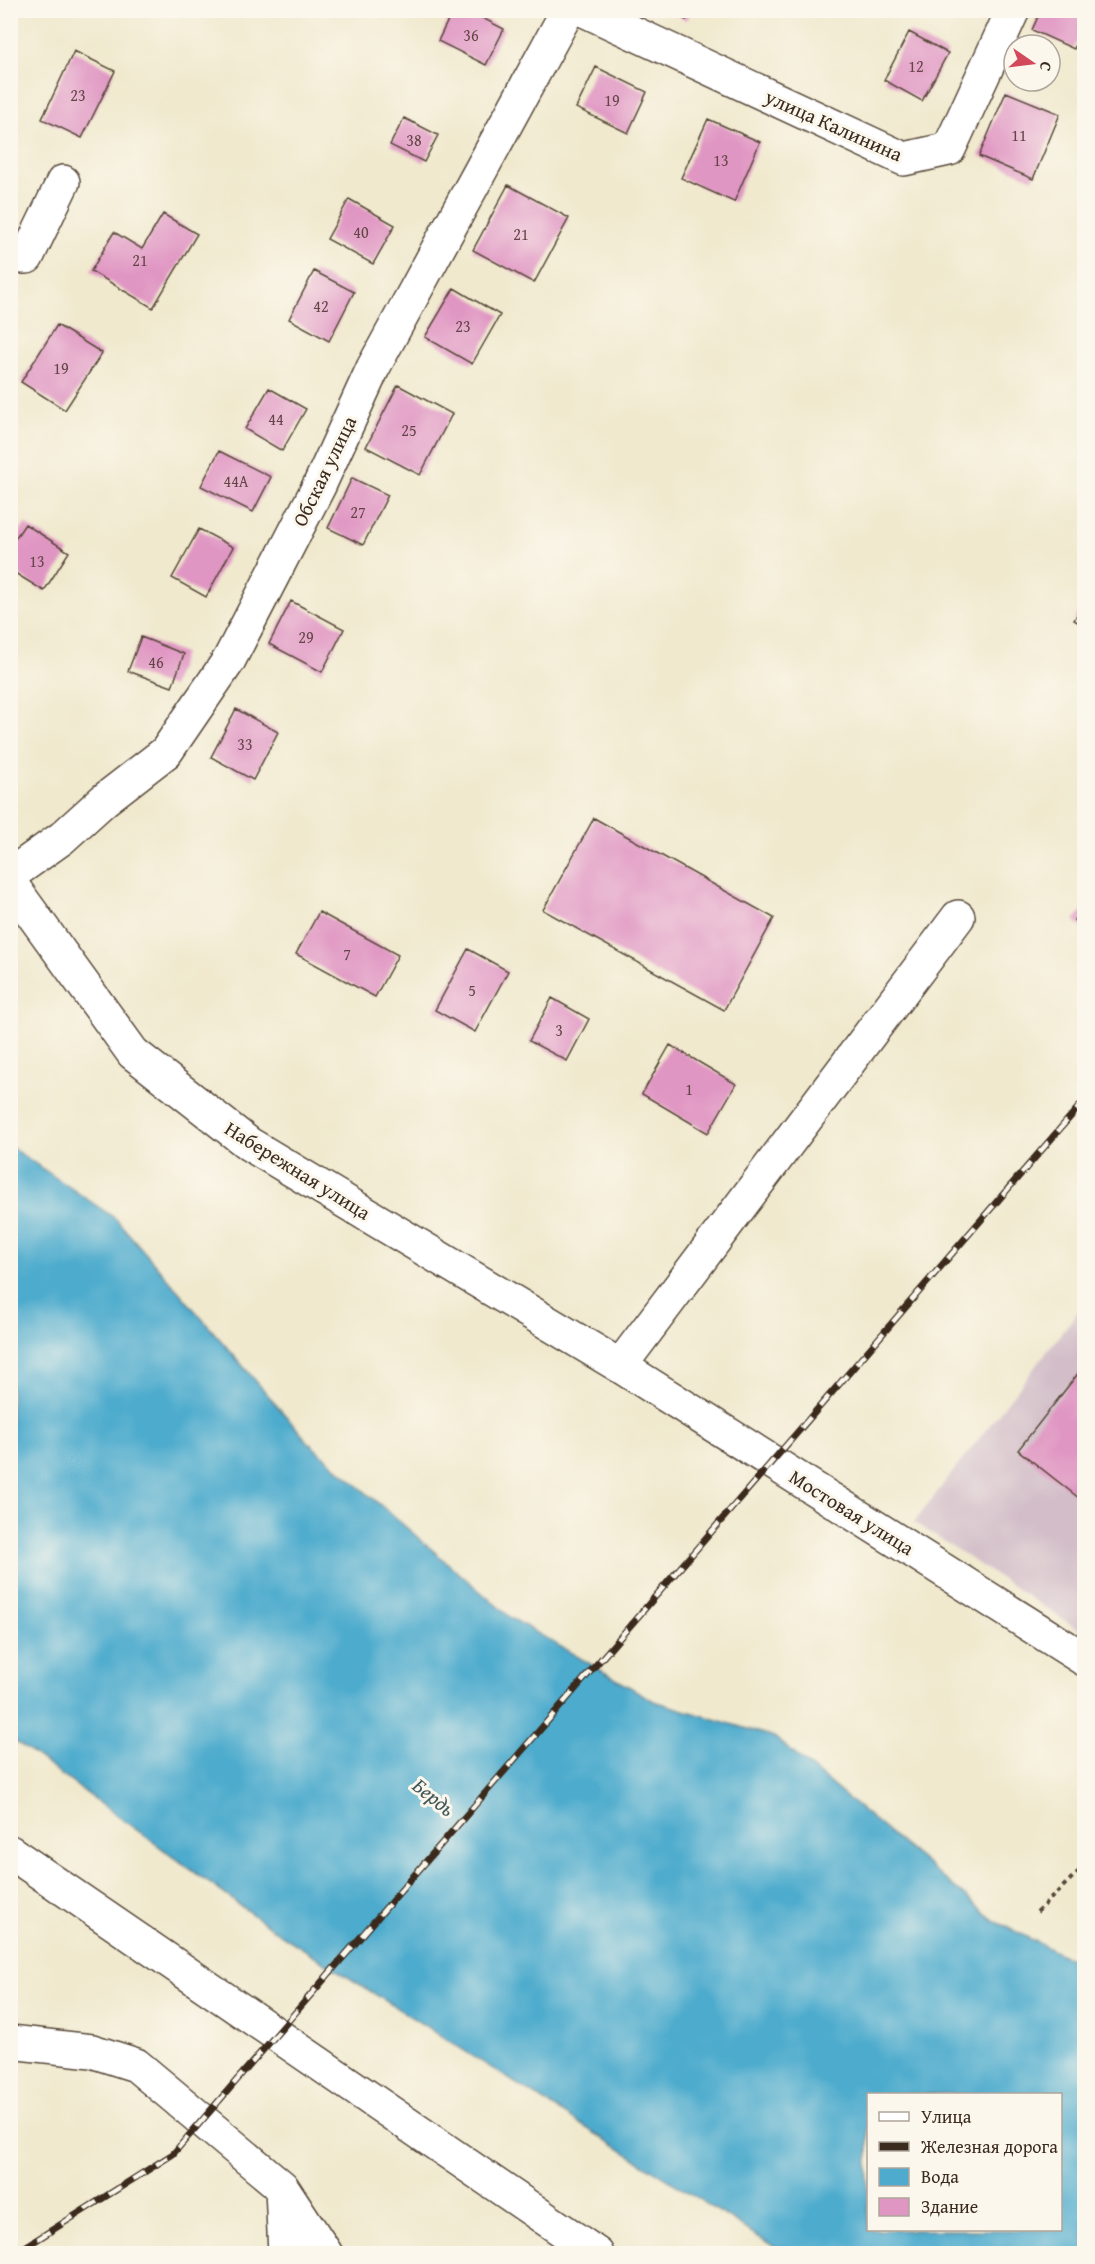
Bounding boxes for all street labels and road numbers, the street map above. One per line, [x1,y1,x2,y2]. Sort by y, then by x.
street label: улица Калинина [760,81,908,168]
street label: Обская улица [285,410,363,531]
street label: Набережная улица [220,1113,377,1227]
street label: Мостовая улица [784,1462,920,1562]

